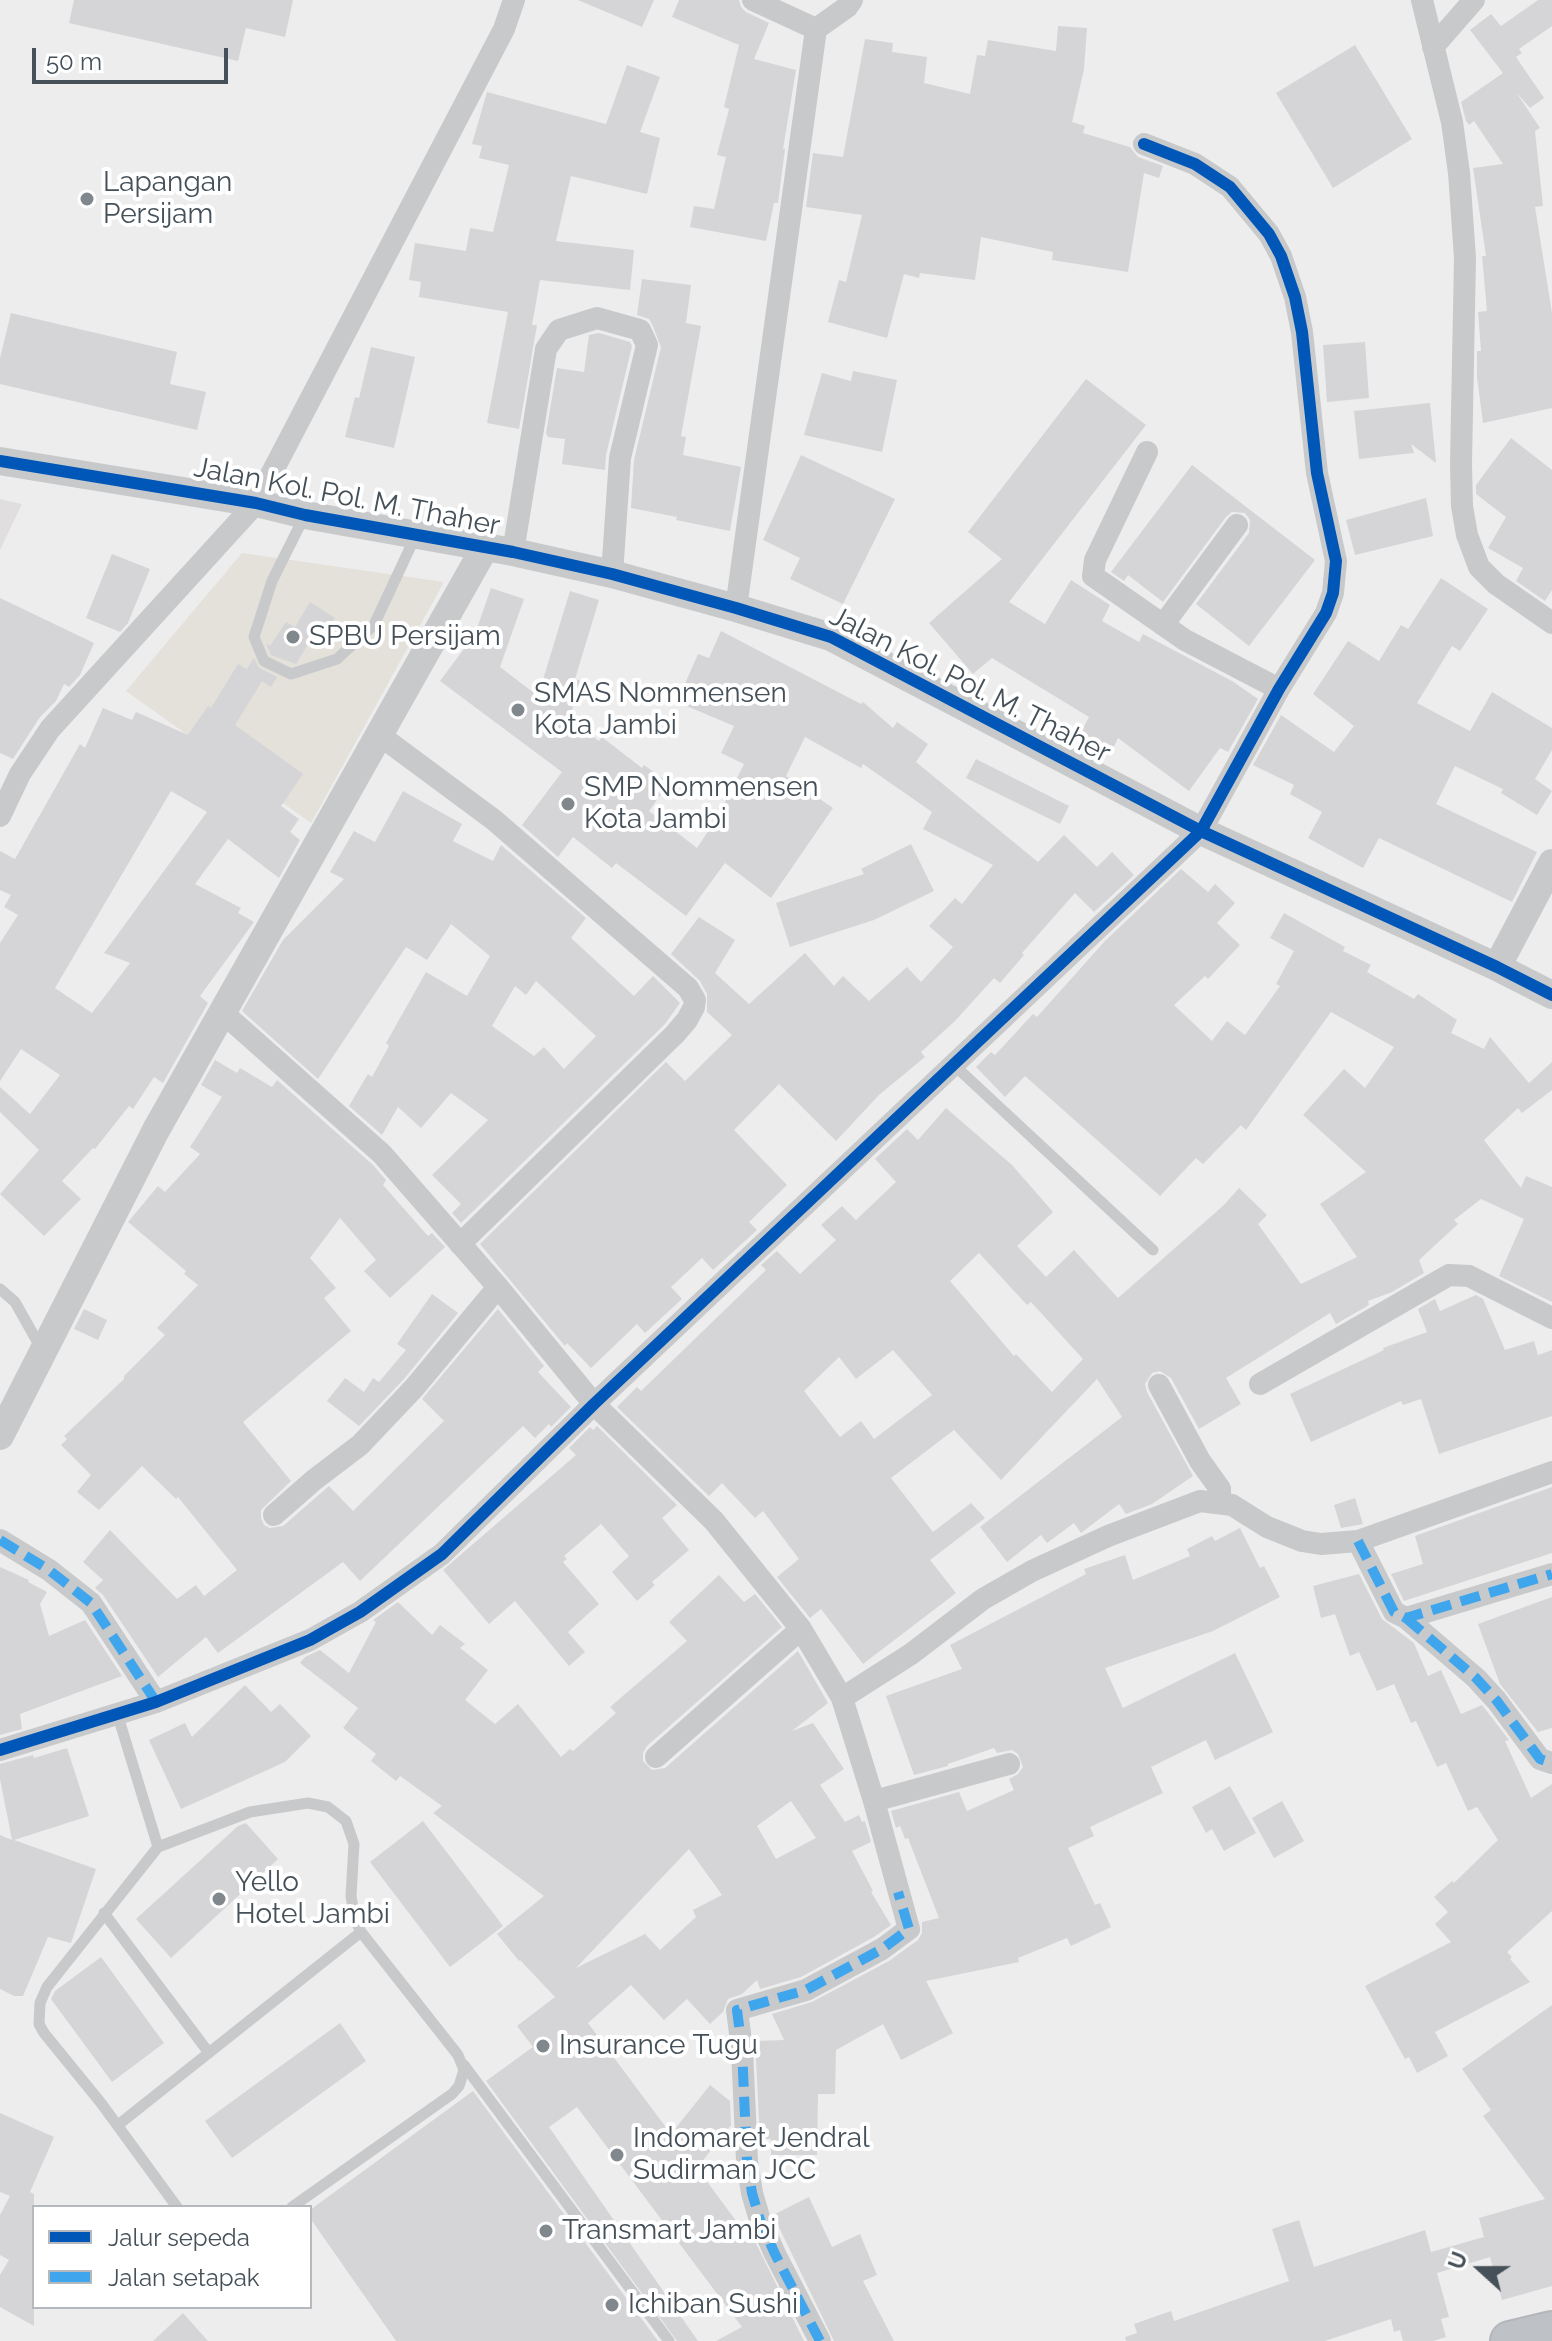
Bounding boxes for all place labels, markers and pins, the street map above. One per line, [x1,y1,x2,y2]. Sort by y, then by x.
place label: Lapangan Persijam [103,166,232,232]
marker: Lapangan Persijam [78,190,96,208]
place label: SPBU Persijam [309,620,501,654]
marker: SPBU Persijam [284,628,302,646]
place label: SMAS Nommensen Kota Jambi [534,677,787,743]
marker: SMAS Nommensen Kota Jambi [509,701,527,719]
place label: SMP Nommensen Kota Jambi [584,771,819,837]
marker: SMP Nommensen Kota Jambi [559,795,577,813]
place label: Yello Hotel Jambi [235,1866,390,1932]
marker: Yello Hotel Jambi [210,1890,228,1908]
place label: Insurance Tugu [559,2029,758,2063]
marker: Insurance Tugu [534,2037,552,2055]
place label: Indomaret Jendral Sudirman JCC [633,2122,870,2188]
marker: Indomaret Jendral Sudirman JCC [608,2146,626,2164]
place label: Transmart Jambi [562,2214,776,2248]
marker: Transmart Jambi [537,2222,555,2240]
place label: Ichiban Sushi [628,2288,798,2322]
marker: Ichiban Sushi [603,2296,621,2314]

